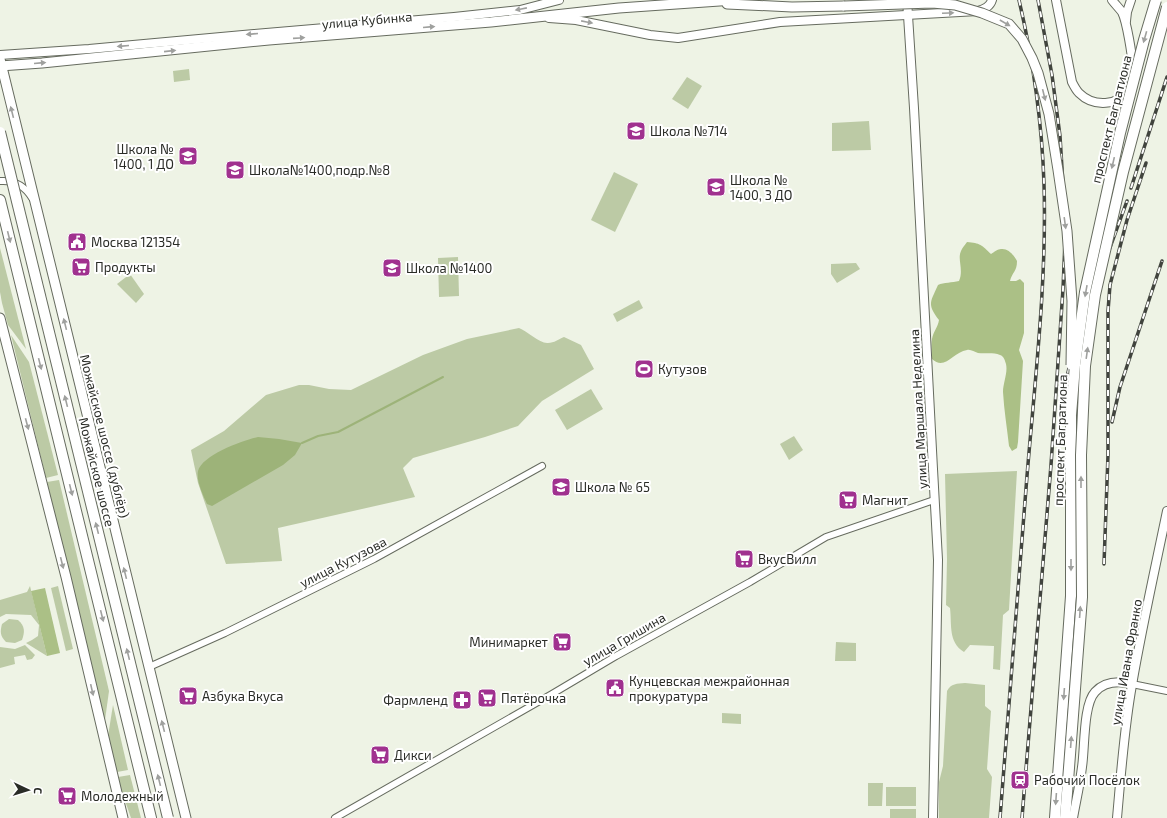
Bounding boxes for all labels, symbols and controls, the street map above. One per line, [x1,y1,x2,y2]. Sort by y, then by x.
one-way arrow [515,7,527,13]
street label: улица Кубинка [321,8,413,32]
one-way arrow [942,10,955,16]
one-way arrow [581,20,593,26]
one-way arrow [999,20,1011,27]
one-way arrow [423,24,435,31]
one-way arrow [246,31,258,37]
one-way arrow [1142,32,1148,44]
one-way arrow [293,35,305,42]
one-way arrow [116,43,129,50]
one-way arrow [164,47,176,54]
street label: проспект Багратиона [1087,53,1135,185]
one-way arrow [34,59,46,66]
one-way arrow [1041,88,1047,101]
one-way arrow [9,106,15,118]
school or university icon: Школа №714 [625,120,647,142]
place label: Школа №714 [650,123,727,139]
place label: Школа № 1400, 1 ДО [114,141,174,172]
school or university icon: Школа № 1400, 1 ДО [177,145,199,167]
one-way arrow [1109,157,1115,170]
school or university icon: Школа№1400,подр.№8 [224,159,246,181]
place label: Школа№1400,подр.№8 [249,162,390,178]
place label: Школа № 1400, 3 ДО [730,172,792,203]
school or university icon: Школа № 1400, 3 ДО [705,176,727,198]
one-way arrow [1062,217,1069,229]
one-way arrow [7,231,13,244]
public building icon: Москва 121354 [66,231,88,253]
place label: Москва 121354 [91,234,180,250]
supermarket icon: Продукты [70,256,92,278]
school or university icon: Школа №1400 [381,257,403,279]
place label: Продукты [95,259,156,275]
place label: Школа №1400 [406,260,492,276]
one-way arrow [1082,284,1088,297]
one-way arrow [61,318,67,330]
street label: улица Маршала Неделина [906,329,930,489]
one-way arrow [1084,347,1090,359]
street label: Можайское шоссе (дублёр) [77,353,133,519]
one-way arrow [37,358,43,370]
sports icon: Кутузов [633,358,655,380]
place label: Кутузов [658,361,707,377]
street label: проспект Багратиона [1050,374,1070,506]
one-way arrow [63,395,69,407]
street label: Можайское шоссе [76,416,118,528]
one-way arrow [24,418,30,430]
one-way arrow [1078,475,1084,488]
school or university icon: Школа № 65 [550,476,572,498]
place label: Школа № 65 [575,479,650,495]
one-way arrow [68,484,74,496]
supermarket icon: Магнит [837,489,859,511]
place label: Магнит [862,492,909,508]
one-way arrow [94,521,100,533]
street label: улица Кутузова [297,533,389,591]
supermarket icon: ВкусВилл [733,548,755,570]
place label: ВкусВилл [758,551,817,567]
one-way arrow [60,557,66,569]
one-way arrow [1068,559,1074,572]
one-way arrow [122,567,128,579]
street label: улица Ивана Франко [1107,598,1145,726]
one-way arrow [1077,606,1084,618]
street label: улица Гришина [580,609,668,669]
one-way arrow [99,610,105,623]
supermarket icon: Минимаркет [551,631,573,653]
place label: Минимаркет [469,634,549,650]
one-way arrow [124,648,130,660]
place label: Кунцевская межрайонная прокуратура [629,673,790,704]
public building icon: Кунцевская межрайонная прокуратура [604,677,626,699]
one-way arrow [90,684,96,696]
supermarket icon: Азбука Вкуса [177,685,199,707]
supermarket icon: Пятёрочка [476,687,498,709]
place label: Азбука Вкуса [202,688,283,704]
one-way arrow [1060,688,1067,700]
pharmacy icon: Фармленд [451,689,473,711]
place label: Пятёрочка [501,690,566,706]
place label: Фармленд [383,692,448,708]
one-way arrow [160,720,166,732]
one-way arrow [1068,736,1075,748]
supermarket icon: Дикси [369,744,391,766]
place label: Дикси [394,747,432,763]
station icon: Рабочий Посёлок [1009,769,1031,791]
north arrow [8,770,48,810]
place label: Рабочий Посёлок [1034,772,1140,788]
one-way arrow [155,774,161,786]
supermarket icon: Молодежный [56,785,78,807]
text: С [32,787,45,795]
place label: Молодежный [81,788,164,804]
one-way arrow [1053,793,1060,805]

